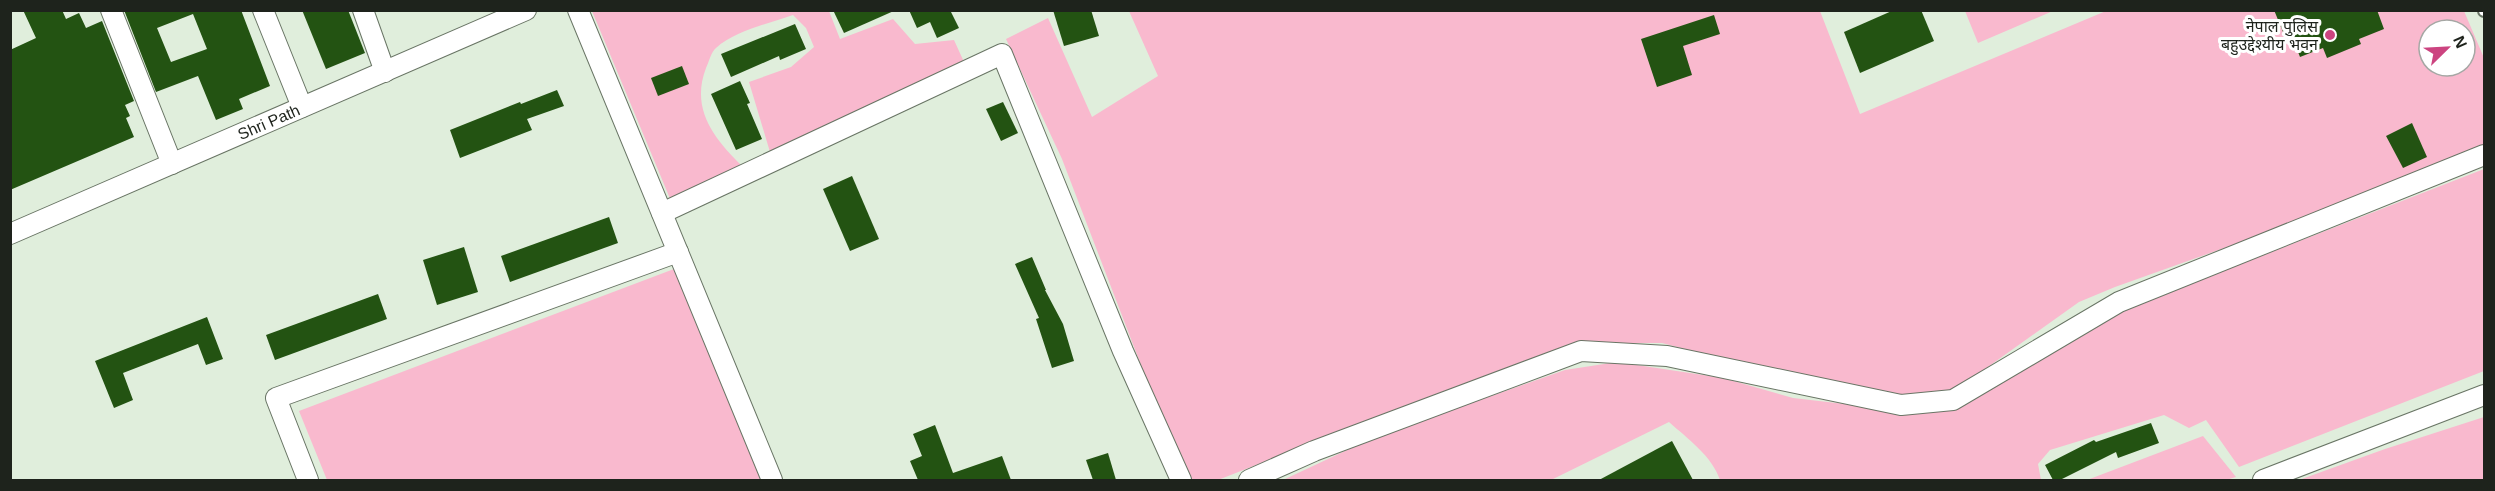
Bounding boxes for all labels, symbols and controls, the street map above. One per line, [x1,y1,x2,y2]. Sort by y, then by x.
place label: नेपाल पुलिस बहुउद्देश्यीय भवन [2221,17,2319,56]
north arrow [2417,18,2477,78]
marker: नेपाल पुलिस बहुउद्देश्यीय भवन [2323,28,2337,42]
text: N [2450,33,2470,51]
street label: Shri Path [235,101,302,143]

